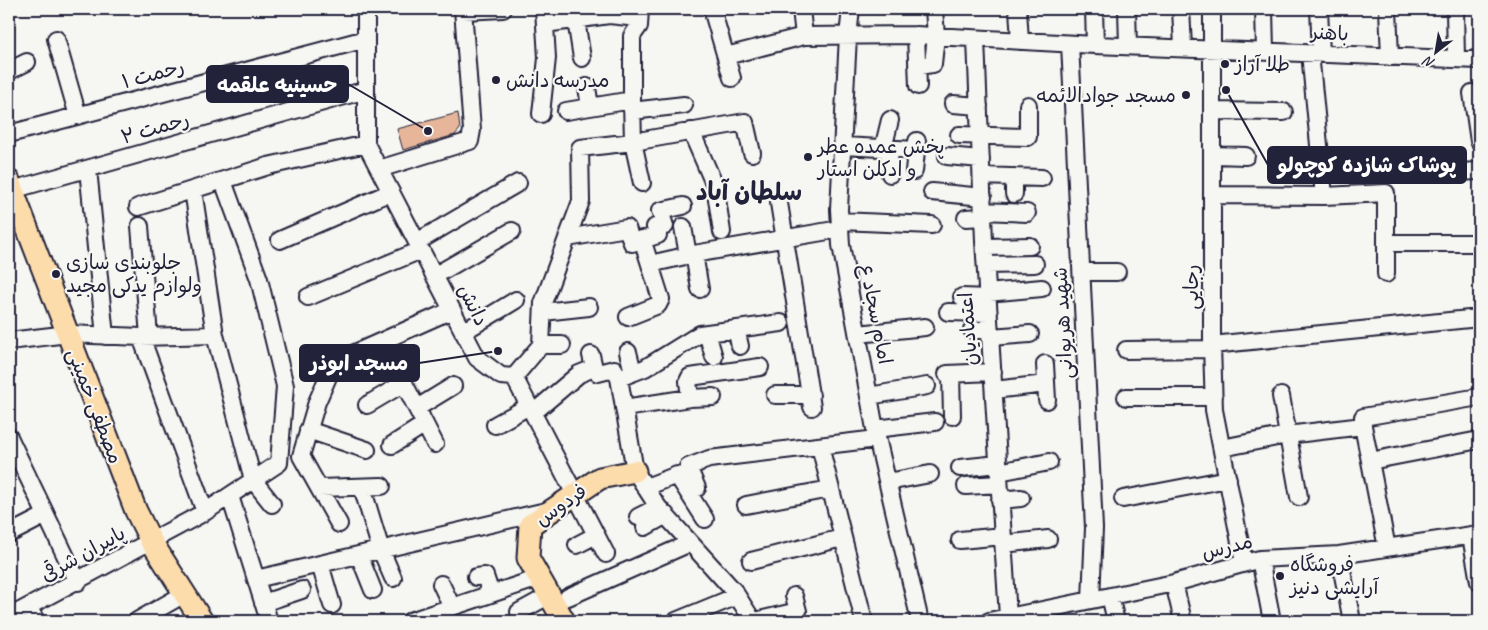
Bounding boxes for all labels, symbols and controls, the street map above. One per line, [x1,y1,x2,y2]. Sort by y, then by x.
street label: باهنر [1309,19,1349,46]
north arrow [1410,28,1460,78]
place label: طلا آراز [1233,52,1290,77]
text: N [1419,52,1438,72]
street label: رحمت ۱ [119,54,187,94]
marker: طلا آراز [1219,58,1231,70]
callout: حسینیه علقمه [207,66,348,102]
place label: مدرسه دانش [506,68,610,93]
text: حسینیه علقمه [217,72,337,98]
marker: مدرسه دانش [490,74,502,86]
place label: مسجد جوادالائمه [1036,83,1176,108]
marker: مسجد جوادالائمه [1180,89,1192,101]
street label: رحمت ۲ [118,106,192,150]
place label: پخش عمده عطر و ادکلن استار [816,134,945,182]
callout: پوشاک شازده کوچولو [1268,147,1466,183]
marker: پخش عمده عطر و ادکلن استار [802,151,814,163]
text: پوشاک شازده کوچولو [1276,152,1456,179]
district label: سلطان آباد [696,176,802,208]
place label: جلوبندی سازی ولوازم یدکی مجید [66,250,202,301]
street label: امام سجاد ع [852,261,898,367]
street label: رجایی [1179,264,1204,310]
street label: شهید هریوانی [1048,266,1078,380]
marker: جلوبندی سازی ولوازم یدکی مجید [50,268,62,280]
street label: دانش [452,280,494,330]
street label: اعتمادیان [953,291,983,367]
street label: مصطفی خمینی [62,345,128,467]
callout: مسجد ابوذر [300,345,419,381]
text: مسجد ابوذر [308,350,408,376]
street label: فردوس [530,478,592,532]
street label: پاییران شرقی [36,520,130,588]
street label: مدرس [1199,529,1255,565]
place label: فروشگاه آرایشی دنیز [1288,552,1379,600]
marker: فروشگاه آرایشی دنیز [1274,570,1286,582]

